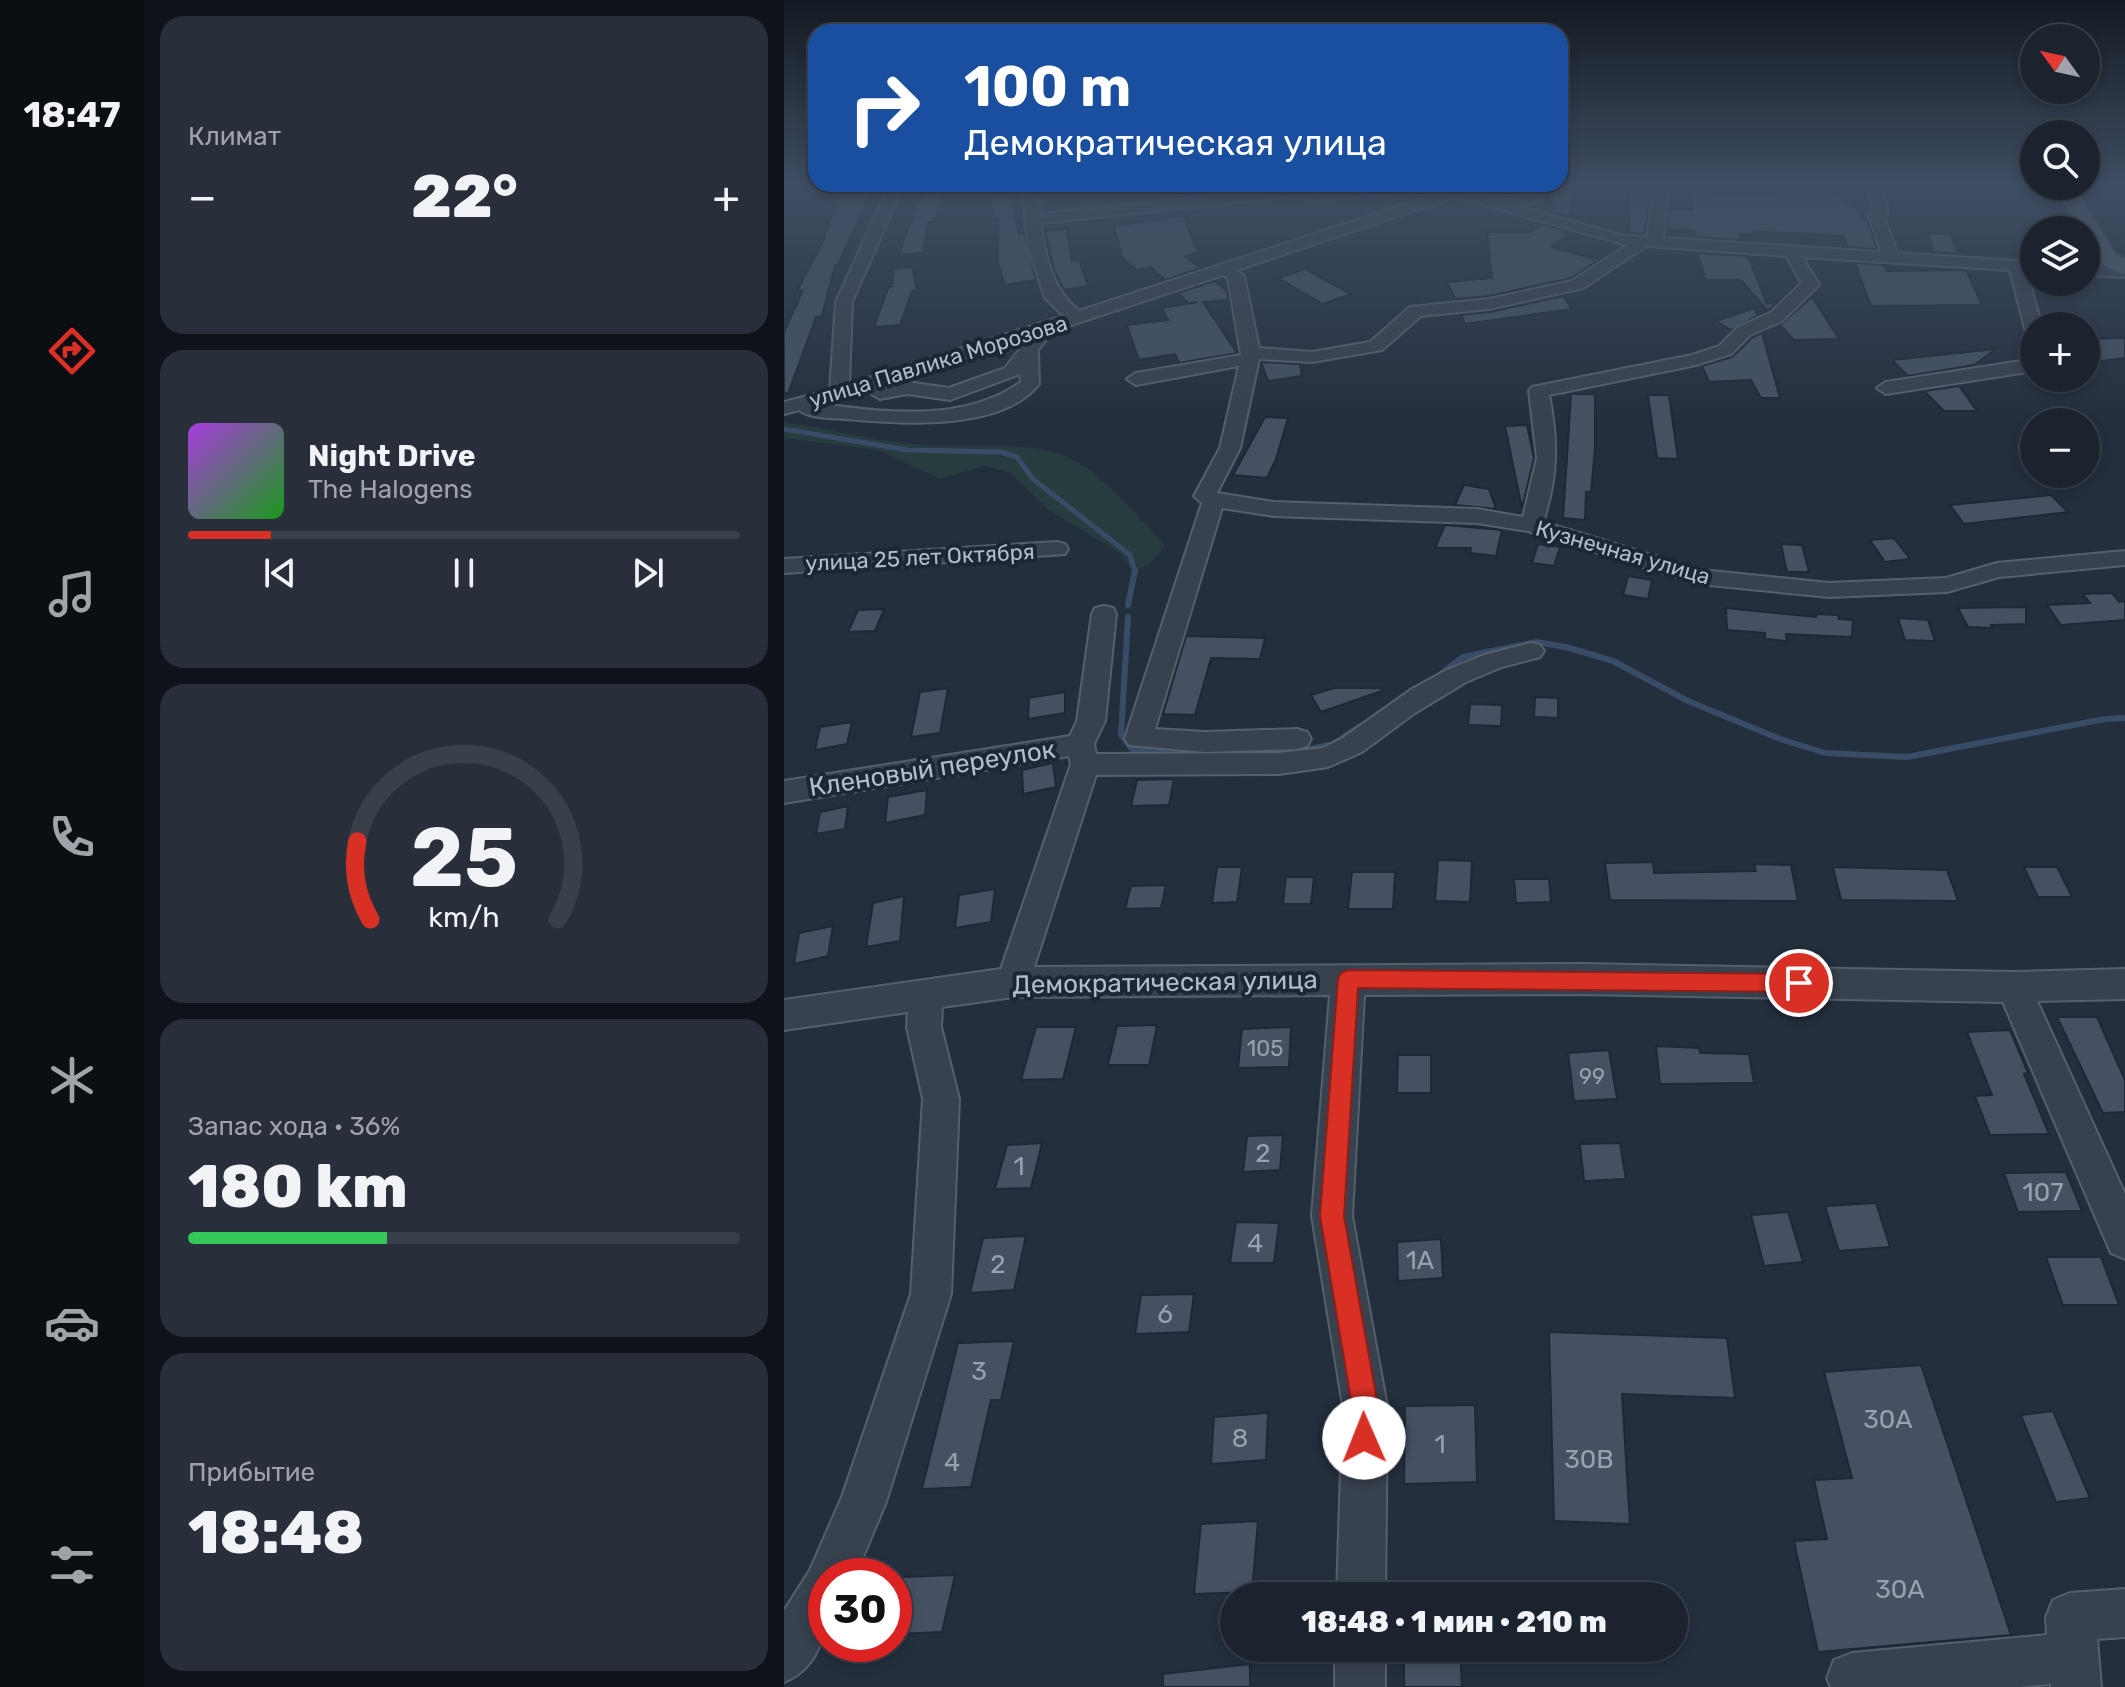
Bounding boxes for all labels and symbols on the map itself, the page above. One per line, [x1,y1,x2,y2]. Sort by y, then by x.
north arrow [2020,24,2100,104]
street label: улица Павлика Морозова [806,309,1071,414]
street label: Кузнечная улица [1532,515,1713,590]
street label: улица 25 лет Октября [805,538,1035,577]
street label: Кленовый переулок [807,734,1058,803]
pin [1765,949,1833,1017]
street label: Демократическая улица [1012,964,1318,1001]
house number: 105 [1247,1035,1283,1062]
house number: 99 [1579,1063,1605,1090]
house number: 2 [1255,1138,1271,1169]
house number: 1 [1013,1151,1025,1182]
house number: 107 [2023,1177,2063,1208]
house number: 4 [1247,1228,1263,1259]
house number: 1А [1406,1245,1434,1276]
house number: 2 [990,1249,1006,1280]
house number: 6 [1157,1299,1173,1330]
house number: 3 [971,1356,987,1387]
position arrow [1322,1396,1406,1480]
house number: 30А [1863,1404,1913,1435]
house number: 8 [1232,1423,1248,1454]
house number: 1 [1434,1429,1446,1460]
house number: 30В [1564,1444,1614,1475]
house number: 4 [944,1447,960,1478]
speed limit sign: 30 [808,1558,912,1662]
house number: 30А [1875,1574,1925,1605]

